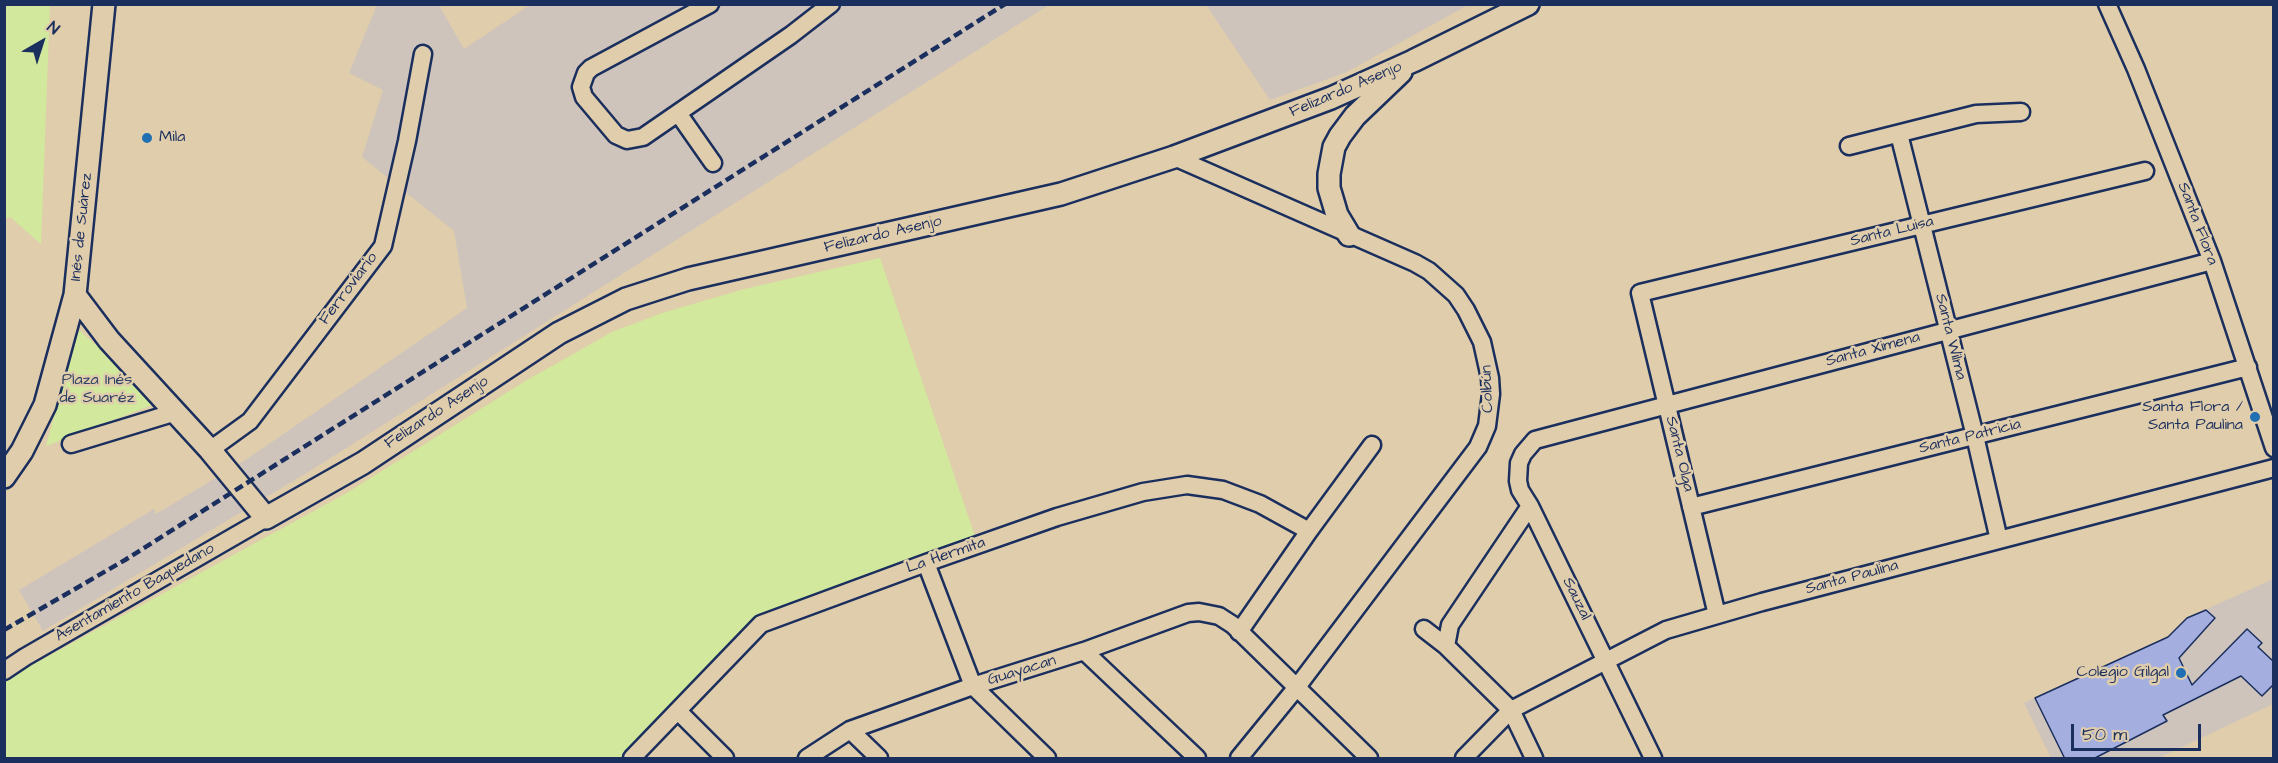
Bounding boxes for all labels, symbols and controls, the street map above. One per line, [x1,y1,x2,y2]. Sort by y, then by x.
north arrow [12,12,72,72]
text: N [43,16,64,40]
street label: Felizardo Asenjo [1287,58,1405,122]
place label: Mila [159,128,185,148]
marker: Mila [140,131,154,145]
street label: Inés de Suárez [67,172,97,282]
street label: Santa Flora [2172,180,2222,268]
street label: Felizardo Asenjo [822,212,944,258]
street label: Santa Luisa [1848,212,1936,252]
street label: Ferroviario [316,249,382,329]
street label: Santa Wilma [1930,292,1970,382]
street label: Santa Ximena [1824,328,1922,372]
street label: Colbún [1478,365,1498,413]
park label: Plaza Inés de Suaréz [59,371,135,409]
street label: Felizardo Asenjo [381,372,493,454]
place label: Santa Flora / Santa Paulina [2142,398,2243,436]
marker: Santa Flora / Santa Paulina [2248,410,2262,424]
street label: Santa Olga [1660,414,1698,494]
street label: Santa Patricia [1917,415,2023,459]
street label: La Hermita [904,534,988,578]
street label: Asentamiento Baquedano [52,539,218,647]
street label: Santa Paulina [1804,556,1900,600]
street label: Sauzal [1557,575,1595,623]
street label: Guayacan [985,652,1059,690]
place label: Colegio Gilgal [2076,663,2169,683]
marker: Colegio Gilgal [2174,666,2188,680]
scale bar [2074,712,2204,750]
text: 50 m [2082,722,2127,747]

